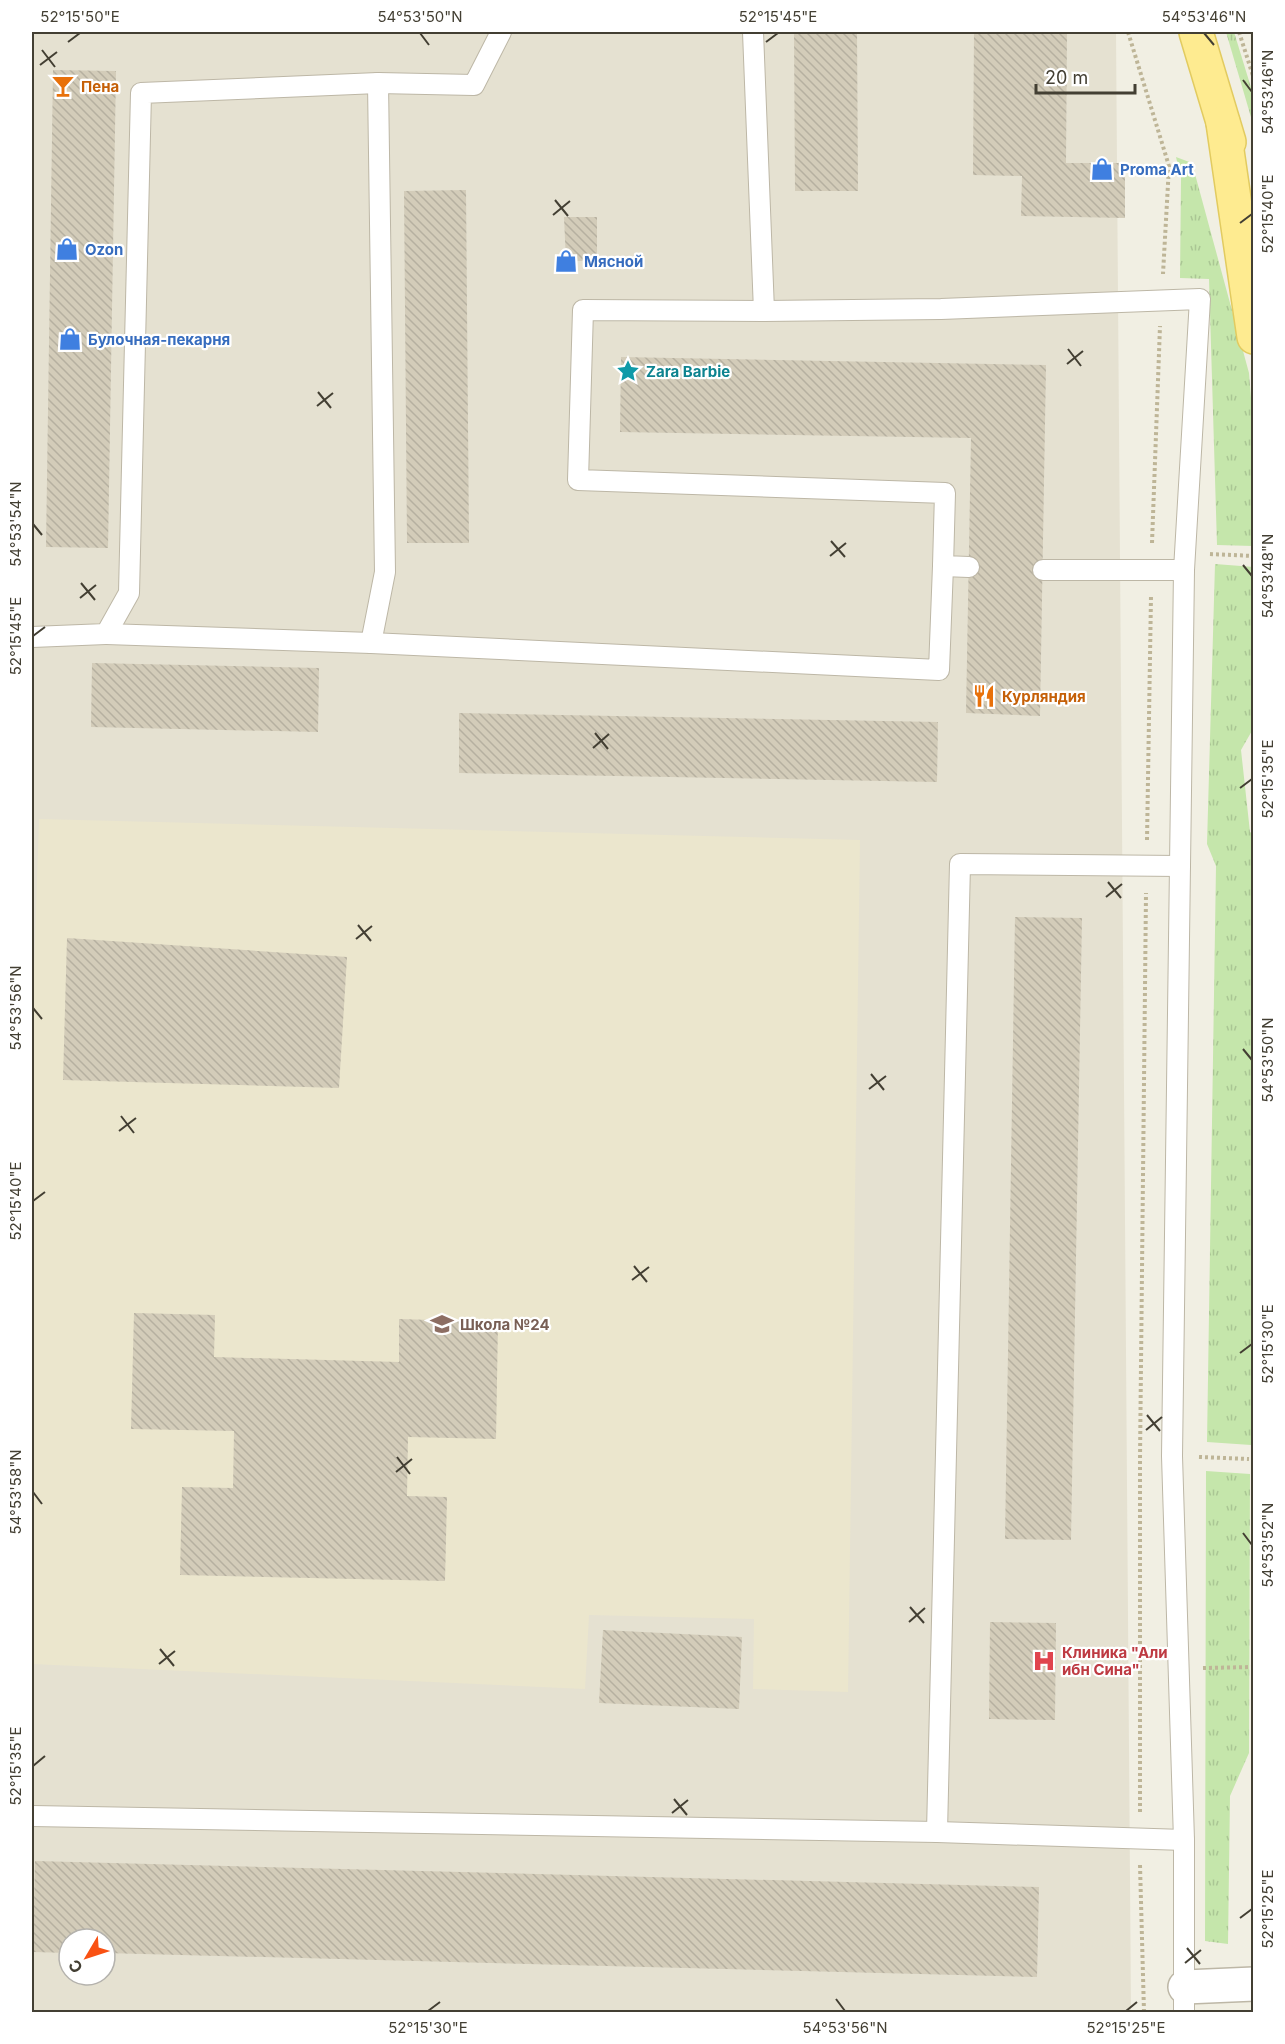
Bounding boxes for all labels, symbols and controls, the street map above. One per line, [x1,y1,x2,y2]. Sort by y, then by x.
text: 52°15'50"E [40,7,120,26]
text: 54°53'50"N [377,7,463,26]
text: 52°15'45"E [739,7,817,26]
text: 54°53'46"N [1162,7,1246,26]
text: 54°53'46"N [1258,50,1277,134]
scale bar [1036,57,1135,95]
text: 20 m [1045,67,1088,88]
bar icon: Пена [50,73,76,99]
place label: Пена [81,77,119,96]
shop icon: Proma Art [1089,156,1115,182]
place label: Proma Art [1120,160,1194,179]
text: 52°15'40"E [1258,174,1277,254]
shop icon: Ozon [54,236,80,262]
place label: Ozon [85,240,123,259]
shop icon: Мясной [553,248,579,274]
place label: Мясной [584,252,643,271]
shop icon: Булочная-пекарня [57,326,83,352]
place label: Булочная-пекарня [88,330,230,349]
place icon: Zara Barbie [615,358,641,384]
place label: Zara Barbie [646,362,730,381]
text: 54°53'54"N [6,481,25,567]
text: 54°53'48"N [1258,534,1277,618]
text: 52°15'45"E [6,597,25,675]
restaurant icon: Курляндия [971,683,997,709]
place label: Курляндия [1002,687,1086,706]
text: 52°15'35"E [1258,739,1277,819]
text: 54°53'56"N [6,966,25,1050]
text: 54°53'50"N [1258,1017,1277,1103]
text: 52°15'40"E [6,1161,25,1241]
text: 52°15'30"E [1258,1304,1277,1384]
school or university icon: Школа №24 [429,1311,455,1337]
place label: Школа №24 [460,1315,550,1334]
text: 54°53'58"N [6,1450,25,1534]
text: 54°53'52"N [1258,1503,1277,1587]
place label: Клиника "Али ибн Сина" [1062,1643,1168,1679]
hospital icon: Клиника "Али ибн Сина" [1031,1648,1057,1674]
text: 52°15'35"E [6,1726,25,1806]
text: 52°15'25"E [1258,1869,1277,1949]
north arrow [57,1927,117,1987]
text: С [64,1955,87,1977]
text: 52°15'30"E [388,2018,468,2037]
text: 54°53'56"N [803,2018,887,2037]
text: 52°15'25"E [1086,2018,1166,2037]

